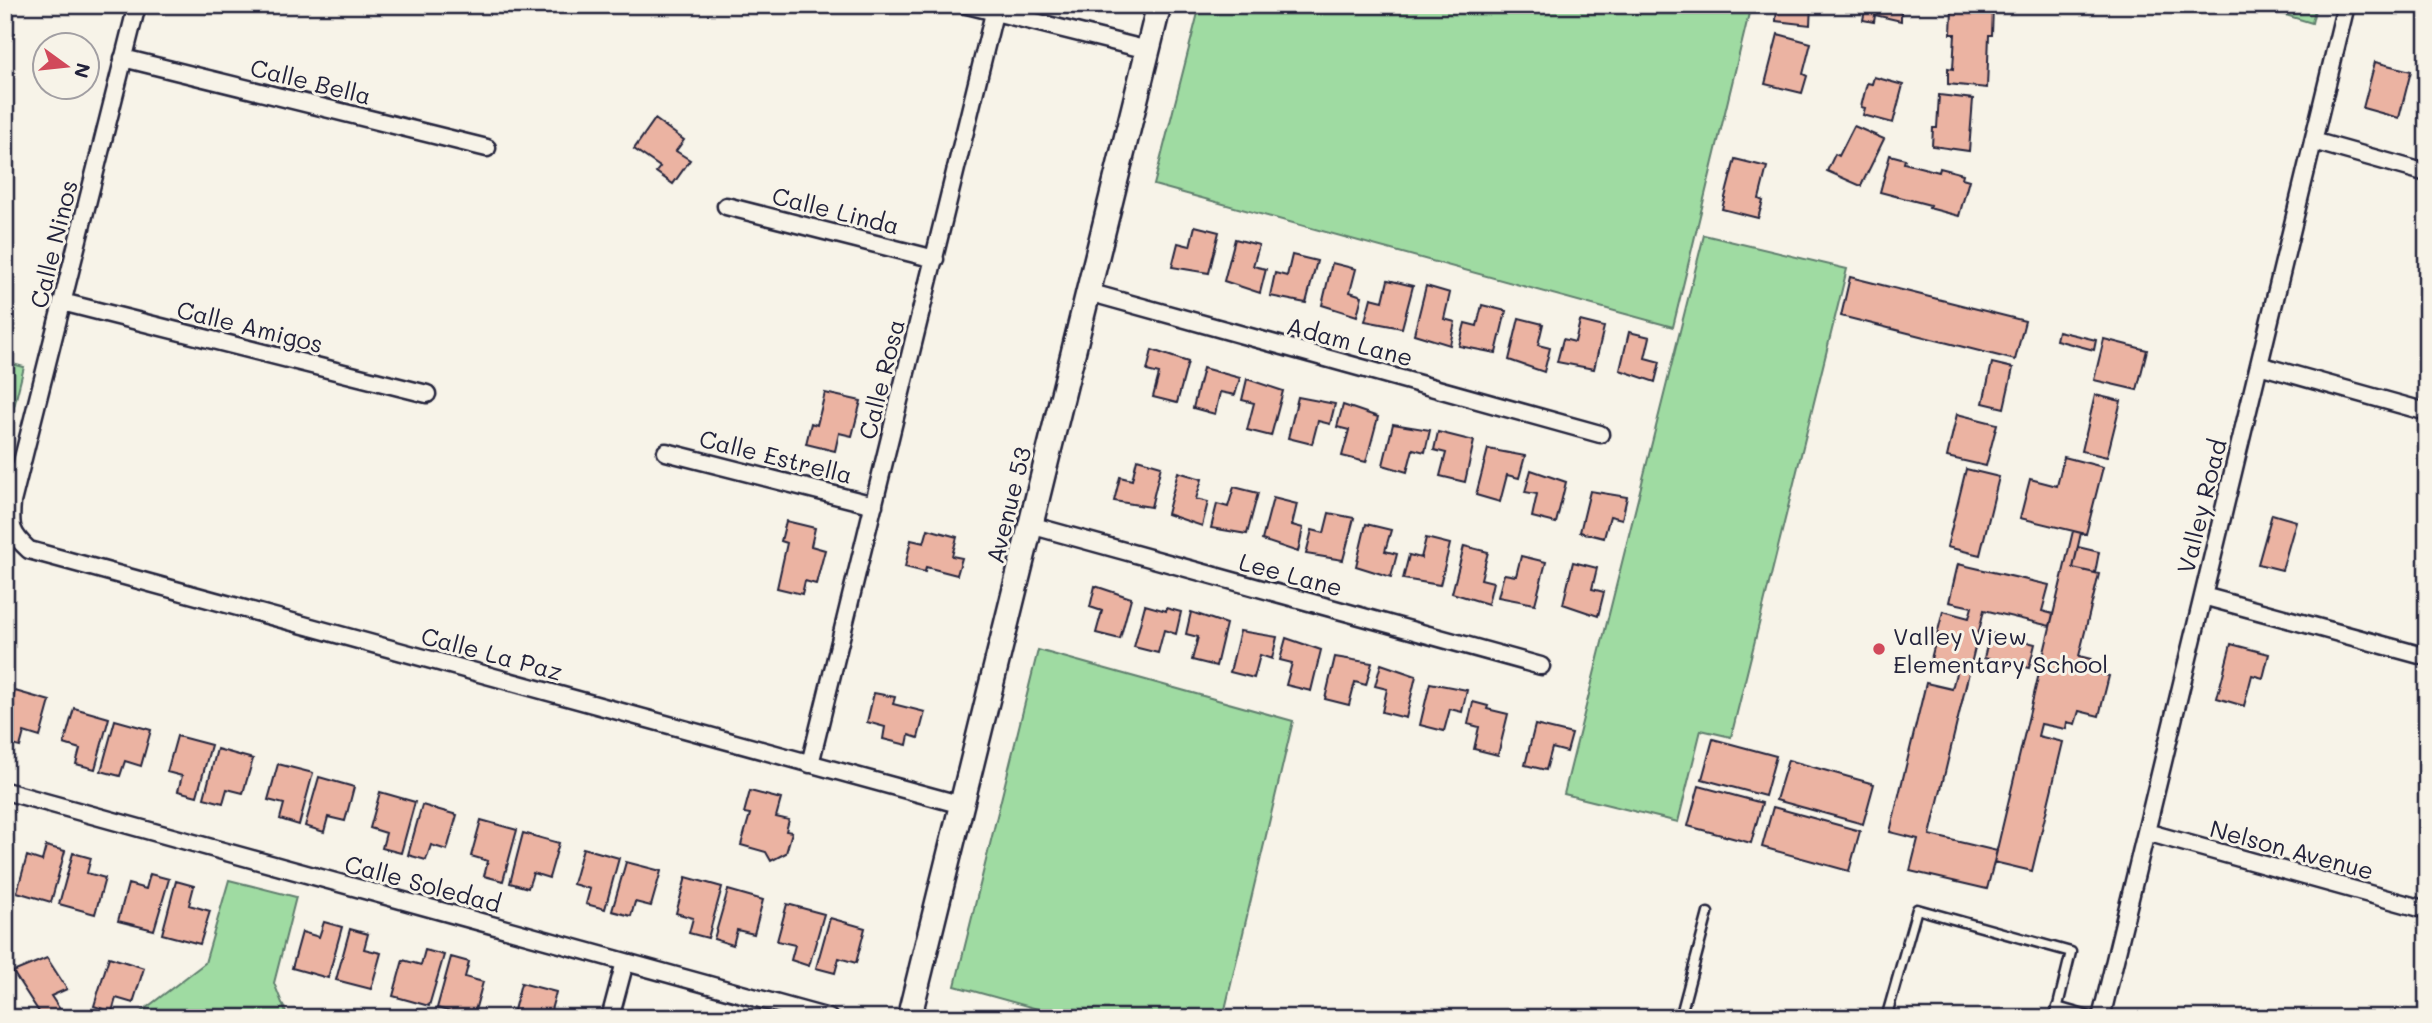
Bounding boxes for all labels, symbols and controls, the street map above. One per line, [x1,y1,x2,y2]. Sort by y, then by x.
north arrow [32,32,102,102]
street label: Calle Bella [247,51,375,111]
text: N [69,60,97,81]
street label: Calle Ninos [22,177,84,311]
street label: Calle Linda [769,179,903,241]
street label: Calle Amigos [174,293,326,359]
street label: Adam Lane [1284,309,1416,373]
street label: Calle Rosa [851,316,911,442]
street label: Calle Estrella [696,422,856,490]
street label: Valley Road [2169,436,2233,576]
street label: Avenue 53 [979,444,1037,566]
street label: Lee Lane [1236,545,1346,603]
street label: Calle La Paz [418,619,566,687]
place label: Valley View Elementary School [1893,620,2108,679]
marker: Valley View Elementary School [1871,641,1887,657]
street label: Nelson Avenue [2207,812,2377,886]
street label: Calle Soledad [341,847,505,919]

